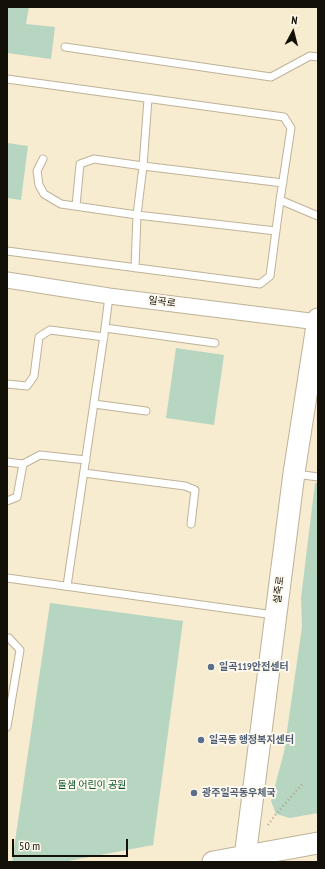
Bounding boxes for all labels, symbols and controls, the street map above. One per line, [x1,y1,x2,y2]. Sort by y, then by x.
north arrow [273,12,313,52]
text: N [291,13,298,27]
street label: 일곡로 [148,294,176,310]
street label: 설죽로 [271,576,287,604]
place label: 일곡119안전센터 [219,661,289,673]
marker: 일곡119안전센터 [206,662,216,672]
place label: 일곡동 행정복지센터 [209,734,294,746]
marker: 일곡동 행정복지센터 [196,735,206,745]
park label: 돌샘 어린이 공원 [58,779,126,791]
place label: 광주일곡동우체국 [202,787,276,799]
marker: 광주일곡동우체국 [189,788,199,798]
scale bar [14,831,130,857]
text: 50 m [19,838,40,853]

